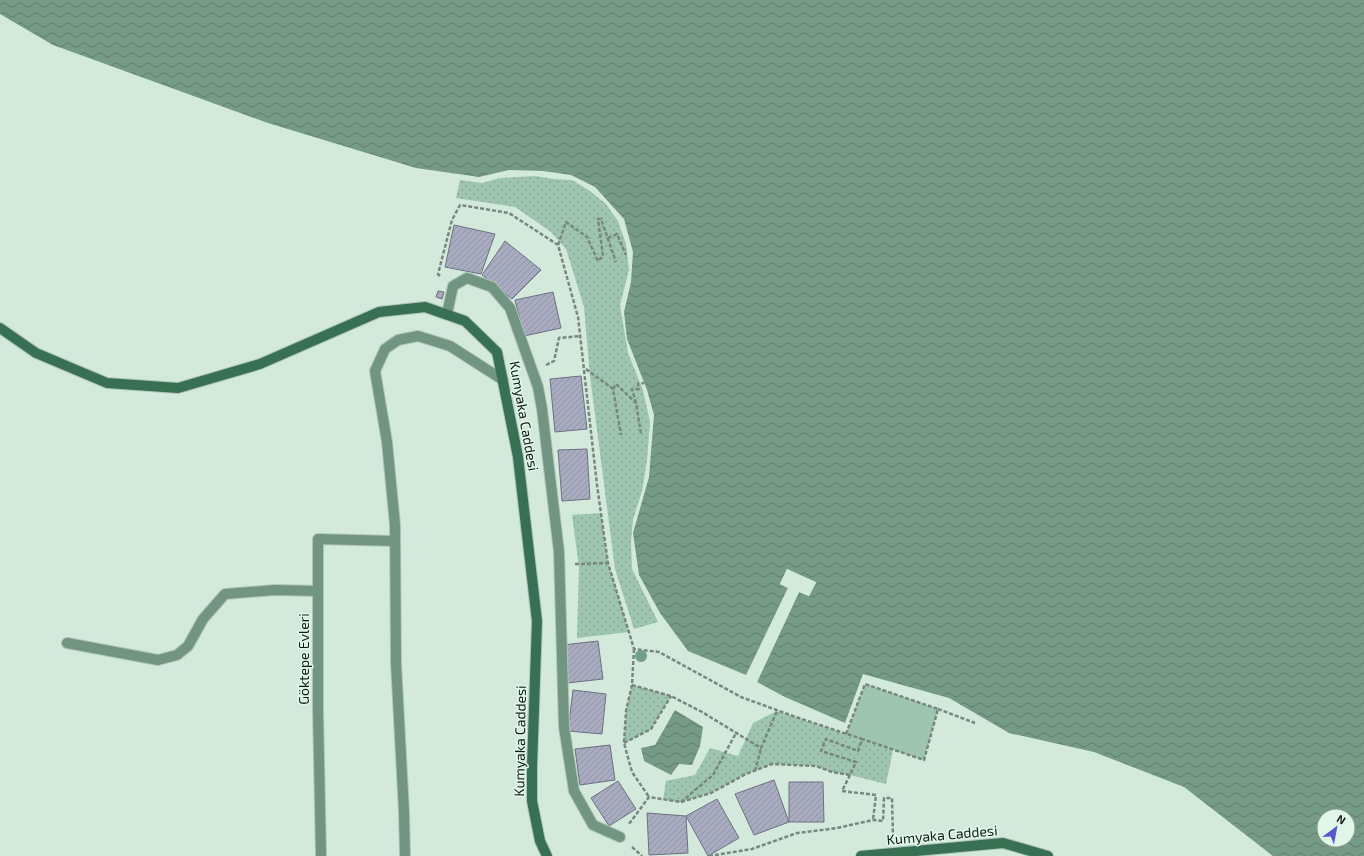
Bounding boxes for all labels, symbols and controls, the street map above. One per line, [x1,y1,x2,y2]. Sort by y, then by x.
street label: Kumyaka Caddesi [506,360,543,472]
street label: Göktepe Evleri [295,613,312,705]
street label: Kumyaka Caddesi [510,685,529,797]
north arrow [1316,808,1356,848]
text: N [1335,811,1348,827]
street label: Kumyaka Caddesi [886,821,998,848]

